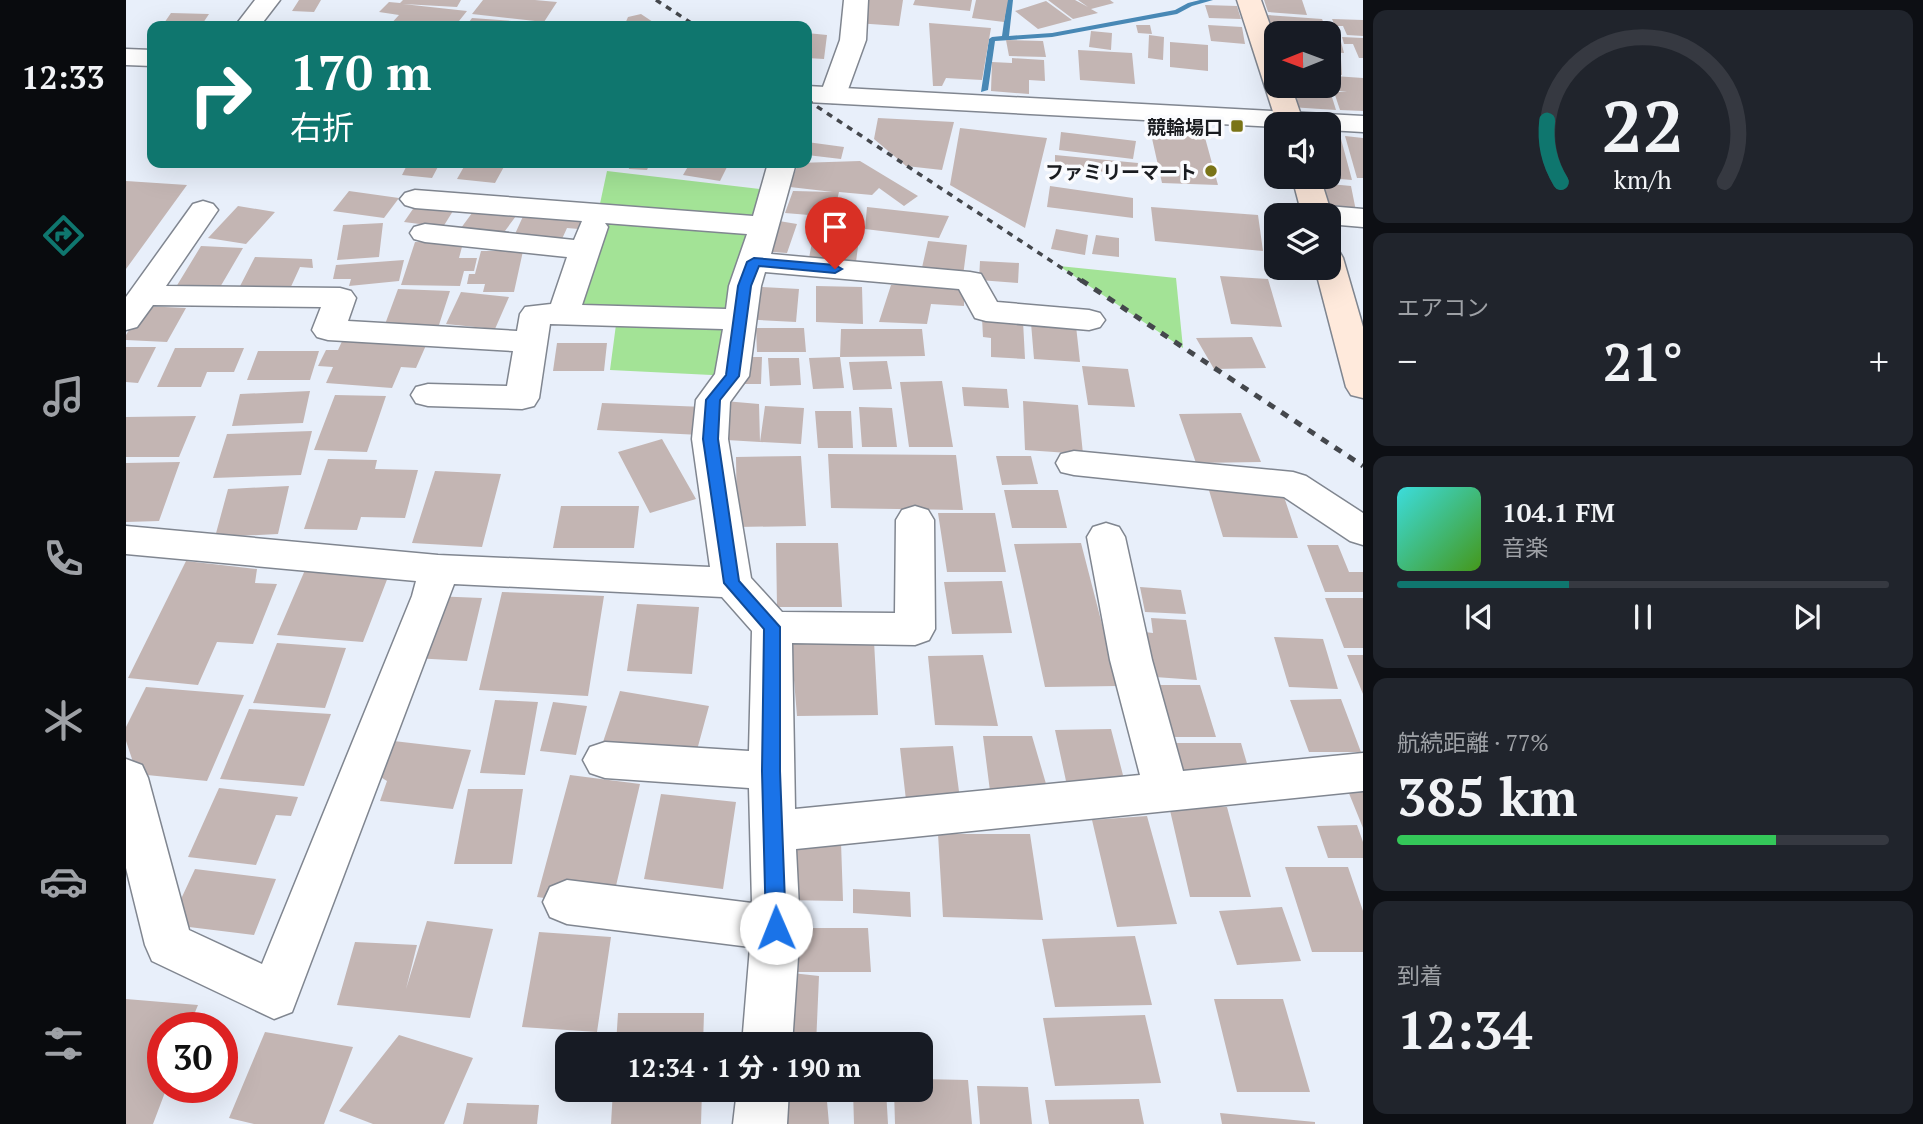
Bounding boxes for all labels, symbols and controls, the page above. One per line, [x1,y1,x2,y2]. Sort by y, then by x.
north arrow [1264,21,1340,98]
map controls [1264,21,1341,280]
text: 170 m [290,39,432,104]
icon: right [175,49,266,140]
text: 12:33 [21,56,105,98]
text: 22 [1602,77,1684,174]
text: 右折 [290,106,354,148]
button: sound [1264,112,1341,189]
place label: 競輪場口 [1147,114,1223,139]
marker: 競輪場口 [1229,118,1245,134]
place label: ファミリーマート [1045,159,1197,184]
marker: ファミリーマート [1203,163,1219,179]
text: km/h [1614,163,1672,196]
pin [805,197,865,269]
button: layers [1264,203,1341,280]
icon: arrive [816,208,854,246]
icon: directions [39,211,88,260]
text: エアコン [1397,292,1489,323]
text: 21° [1603,327,1683,396]
text: − [1397,336,1417,386]
text: + [1869,336,1889,386]
icon: music [39,372,88,421]
text: 104.1 FM [1502,495,1615,529]
text: 音楽 [1502,532,1548,563]
icon: phone [39,534,88,583]
icon: previous [1460,598,1498,636]
icon: pause [1624,598,1662,636]
icon: next [1788,598,1826,636]
icon: climate [39,696,88,745]
text: 航続距離 · 77% [1397,727,1549,758]
text: 385 km [1397,762,1578,831]
icon: car [39,857,88,906]
position arrow [739,891,813,965]
text: 到着 [1397,960,1443,991]
text: 12:34 [1397,995,1532,1064]
speed limit sign: 30 [147,1012,238,1103]
icon: filters [39,1019,88,1068]
text: 12:34 · 1 分 · 190 m [627,1050,861,1084]

